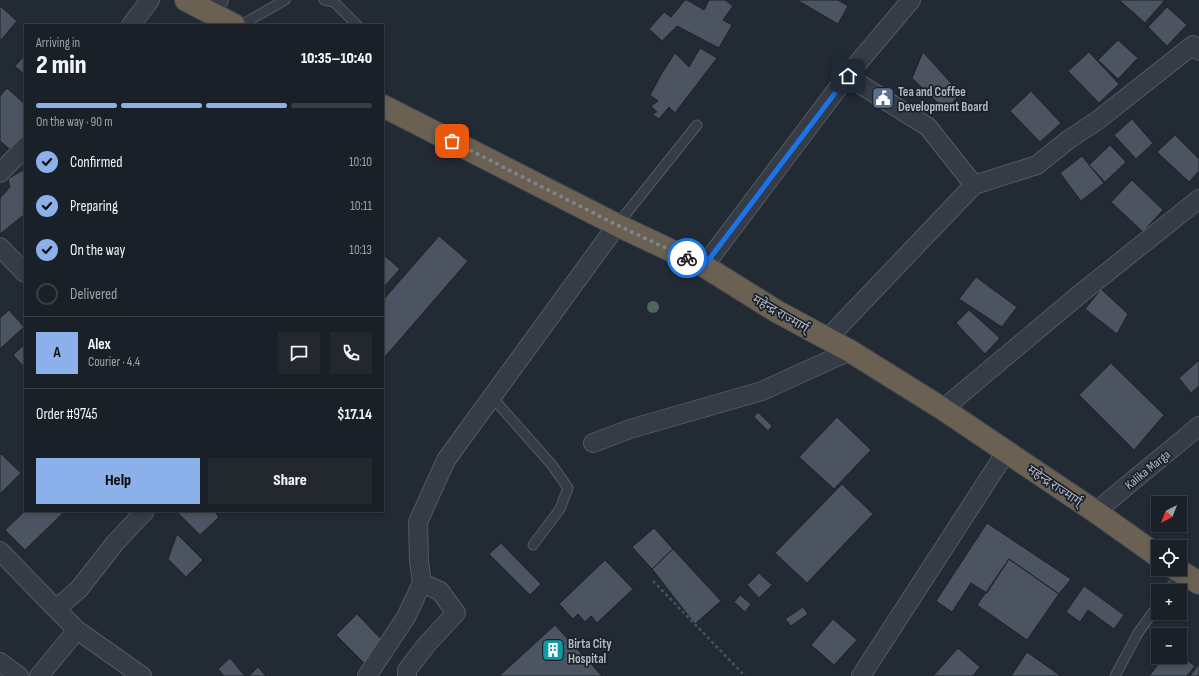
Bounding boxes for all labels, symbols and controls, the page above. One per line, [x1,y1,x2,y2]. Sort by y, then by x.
text: Arriving in [36,35,80,51]
text: 10:35–10:40 [301,49,372,68]
text: 2 min [36,50,86,81]
pin [831,59,865,93]
icon: home [837,65,859,87]
place label: Tea and Coffee Development Board [898,84,988,115]
public building icon: Tea and Coffee Development Board [870,85,896,111]
text: On the way · 90 m [36,114,113,130]
pin [435,124,469,158]
icon: bag [441,130,463,152]
icon: check [36,151,58,173]
text: Confirmed [70,153,123,172]
text: 10:10 [349,154,372,170]
icon: check [36,195,58,217]
text: Preparing [70,197,118,216]
text: 10:11 [350,198,372,214]
courier [667,238,707,278]
icon: check [36,239,58,261]
text: On the way [70,241,125,260]
text: 10:13 [349,242,372,258]
icon: bike [676,247,698,269]
text: Delivered [70,285,117,304]
street label: महेन्द्र राज्मार्ग् [750,291,813,337]
button: chat [278,332,320,374]
button: phone [330,332,372,374]
text: Alex [88,335,111,354]
text: A [53,343,61,362]
text: Courier · 4.4 [88,354,140,370]
text: Order #9745 [36,405,97,424]
text: $17.14 [337,405,372,424]
street label: Kalika Marga [1122,447,1174,493]
button: Help [36,458,200,504]
button: Share [208,458,372,504]
street label: महेन्द्र राज्मार्ग् [1024,462,1086,511]
north arrow [1151,496,1187,532]
map controls [1151,496,1187,664]
button: locate [1151,540,1187,576]
button: + [1151,584,1187,620]
button: − [1151,628,1187,664]
place label: Birta City Hospital [568,636,612,667]
building icon: Birta City Hospital [540,637,566,663]

